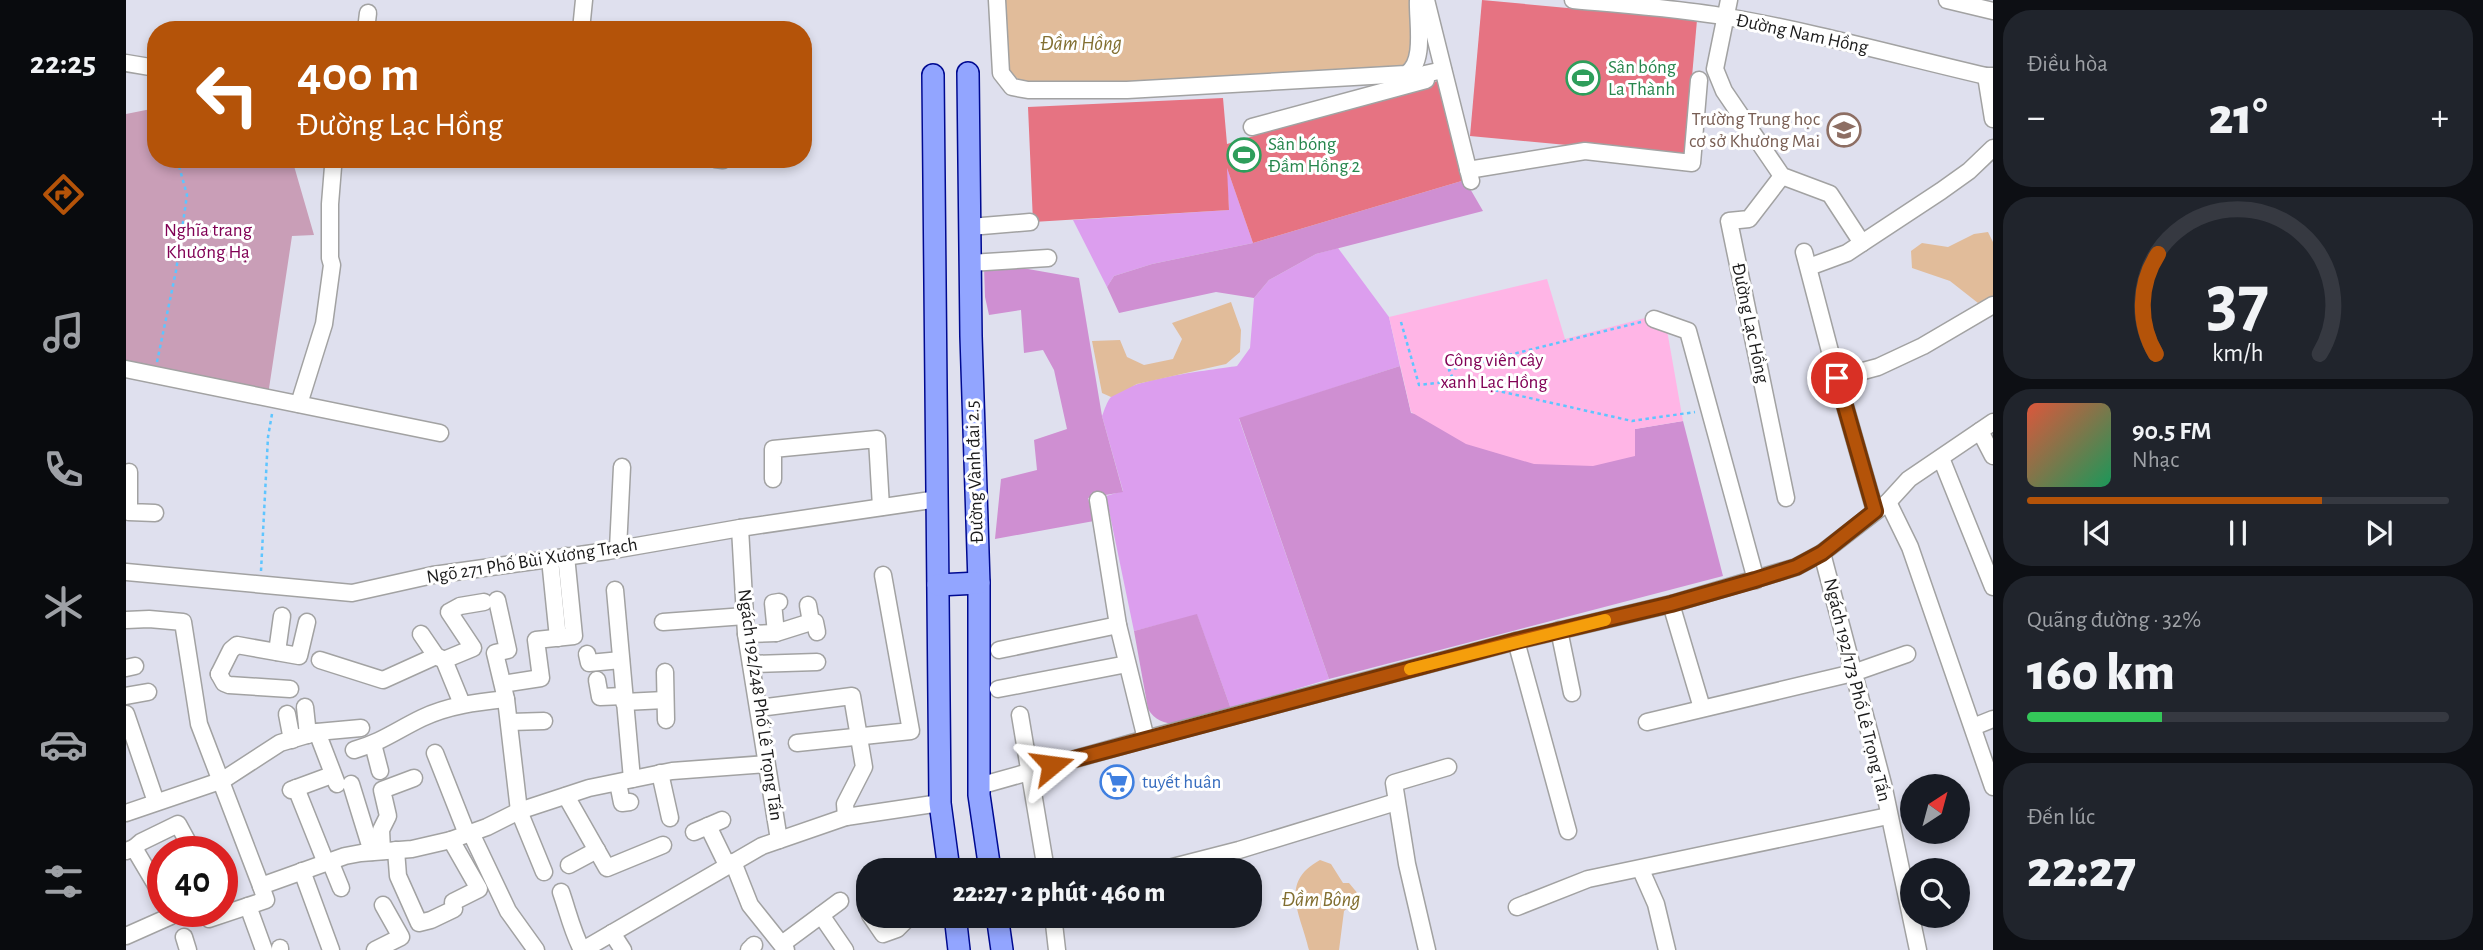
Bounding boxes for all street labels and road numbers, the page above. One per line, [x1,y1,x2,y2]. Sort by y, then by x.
street label: Đường Nam Hồng [1734,11,1871,57]
street label: Đường Lạc Hồng [1728,261,1772,386]
street label: Đường Vành đai 2.5 [963,400,987,544]
street label: Ngõ 271 Phố Bùi Xương Trạch [425,535,639,587]
street label: Ngách 192/173 Phố Lê Trọng Tấn [1820,576,1894,804]
street label: Ngách 192/248 Phố Lê Trọng Tấn [734,588,786,822]

